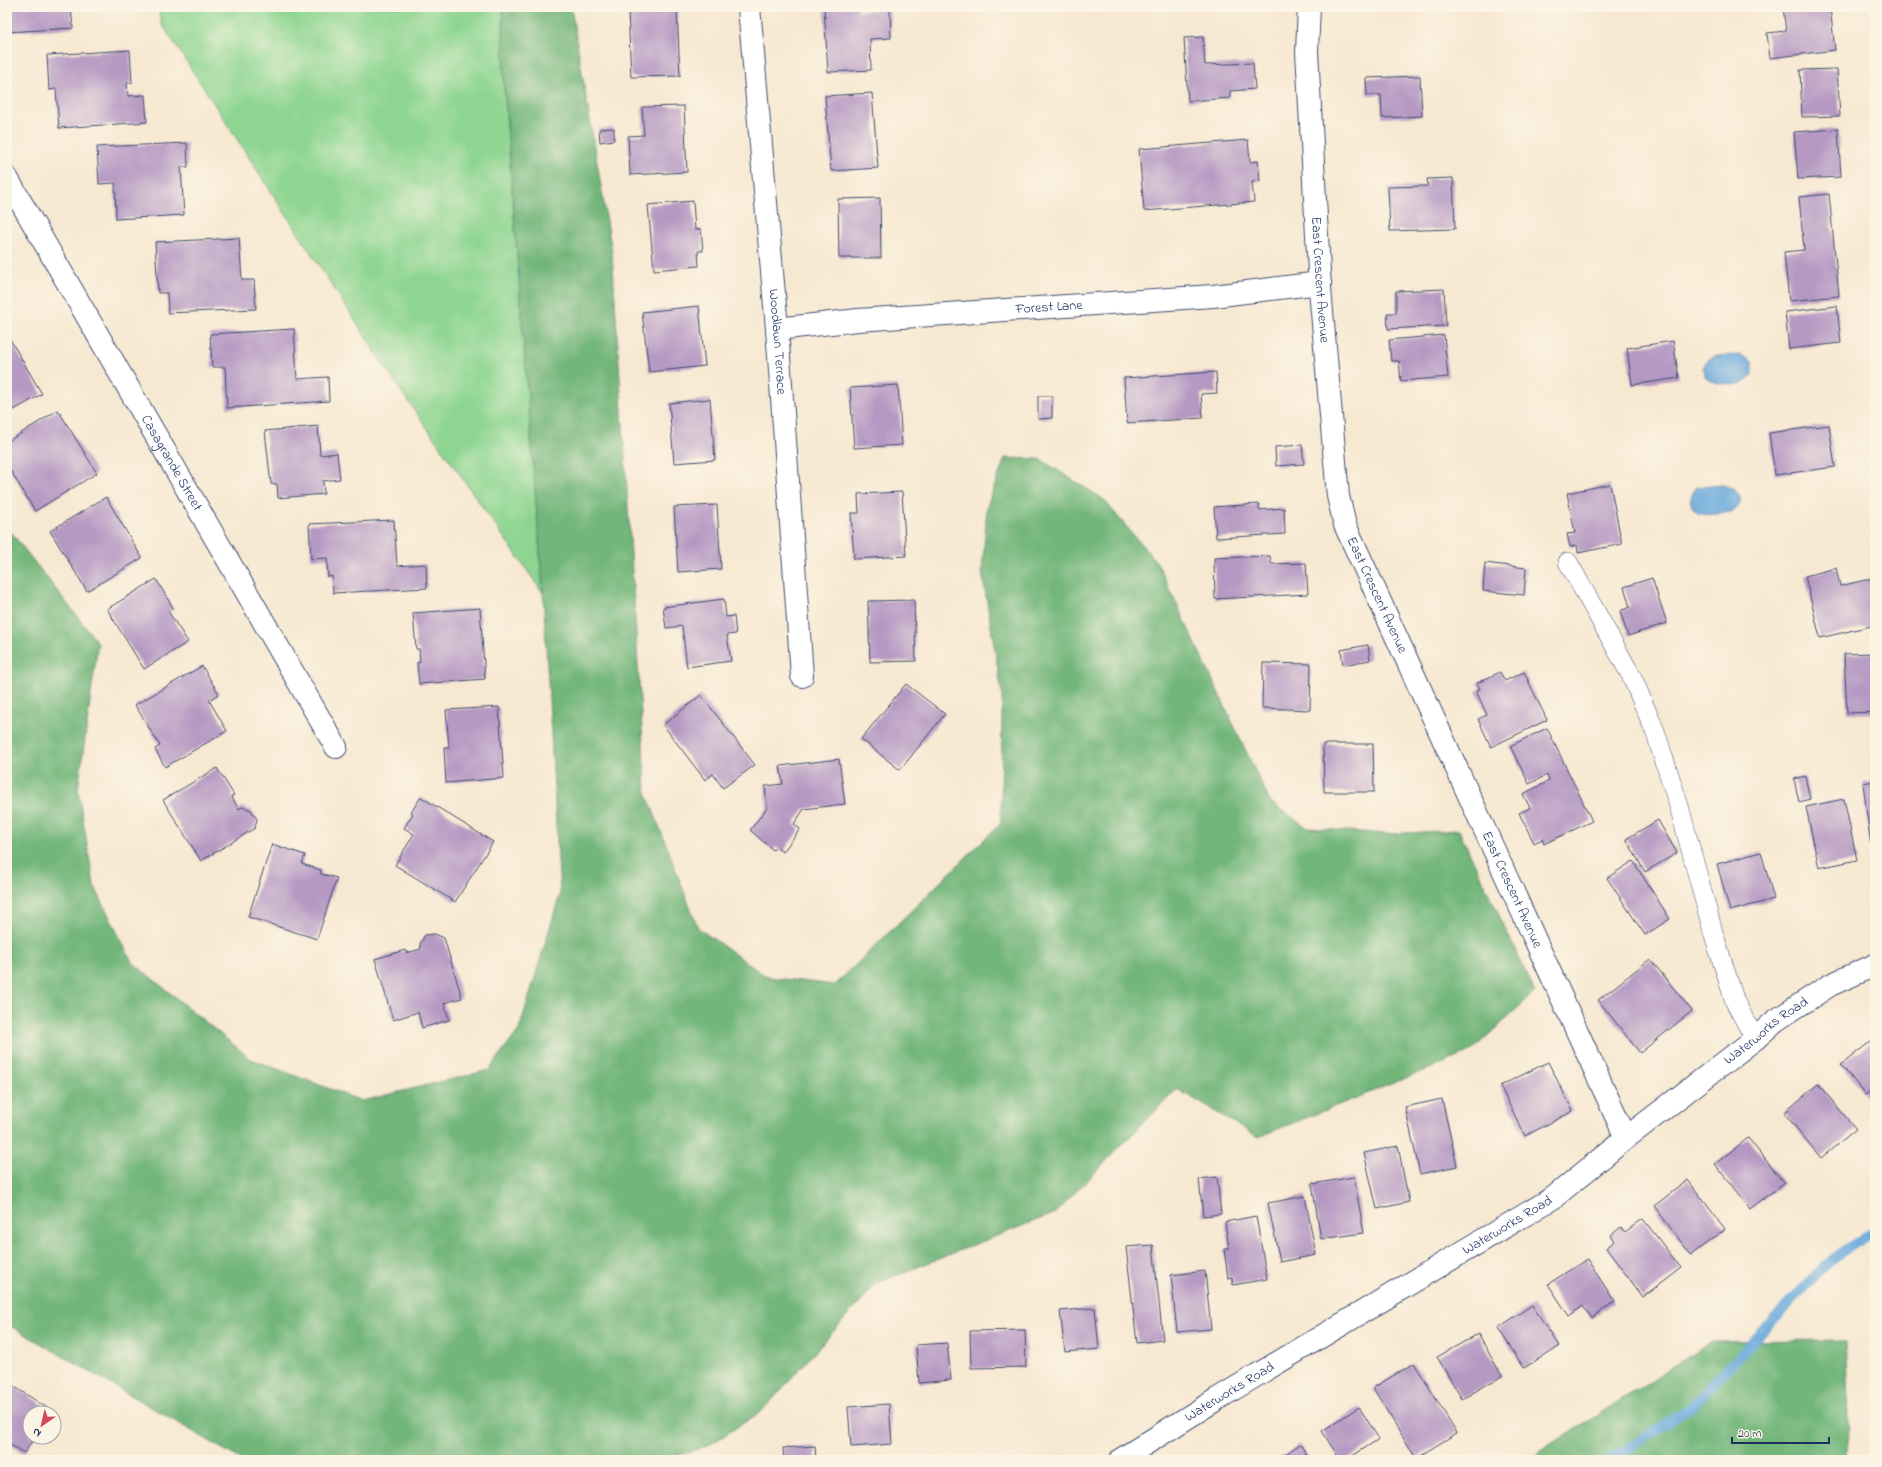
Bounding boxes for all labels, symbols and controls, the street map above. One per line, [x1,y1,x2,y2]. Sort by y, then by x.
street label: East Crescent Avenue [1305,216,1335,344]
street label: Woodlawn Terrace [763,288,792,396]
street label: Forest Lane [1014,294,1084,320]
street label: Casagrande Street [136,411,208,515]
street label: East Crescent Avenue [1341,533,1413,657]
street label: East Crescent Avenue [1476,828,1548,952]
street label: Waterworks Road [1719,991,1812,1070]
street label: Waterworks Road [1458,1190,1557,1260]
street label: Waterworks Road [1181,1356,1278,1427]
north arrow [22,1405,62,1445]
scale bar [1732,1419,1829,1445]
text: N [29,1424,45,1441]
text: 20 m [1738,1425,1761,1443]

